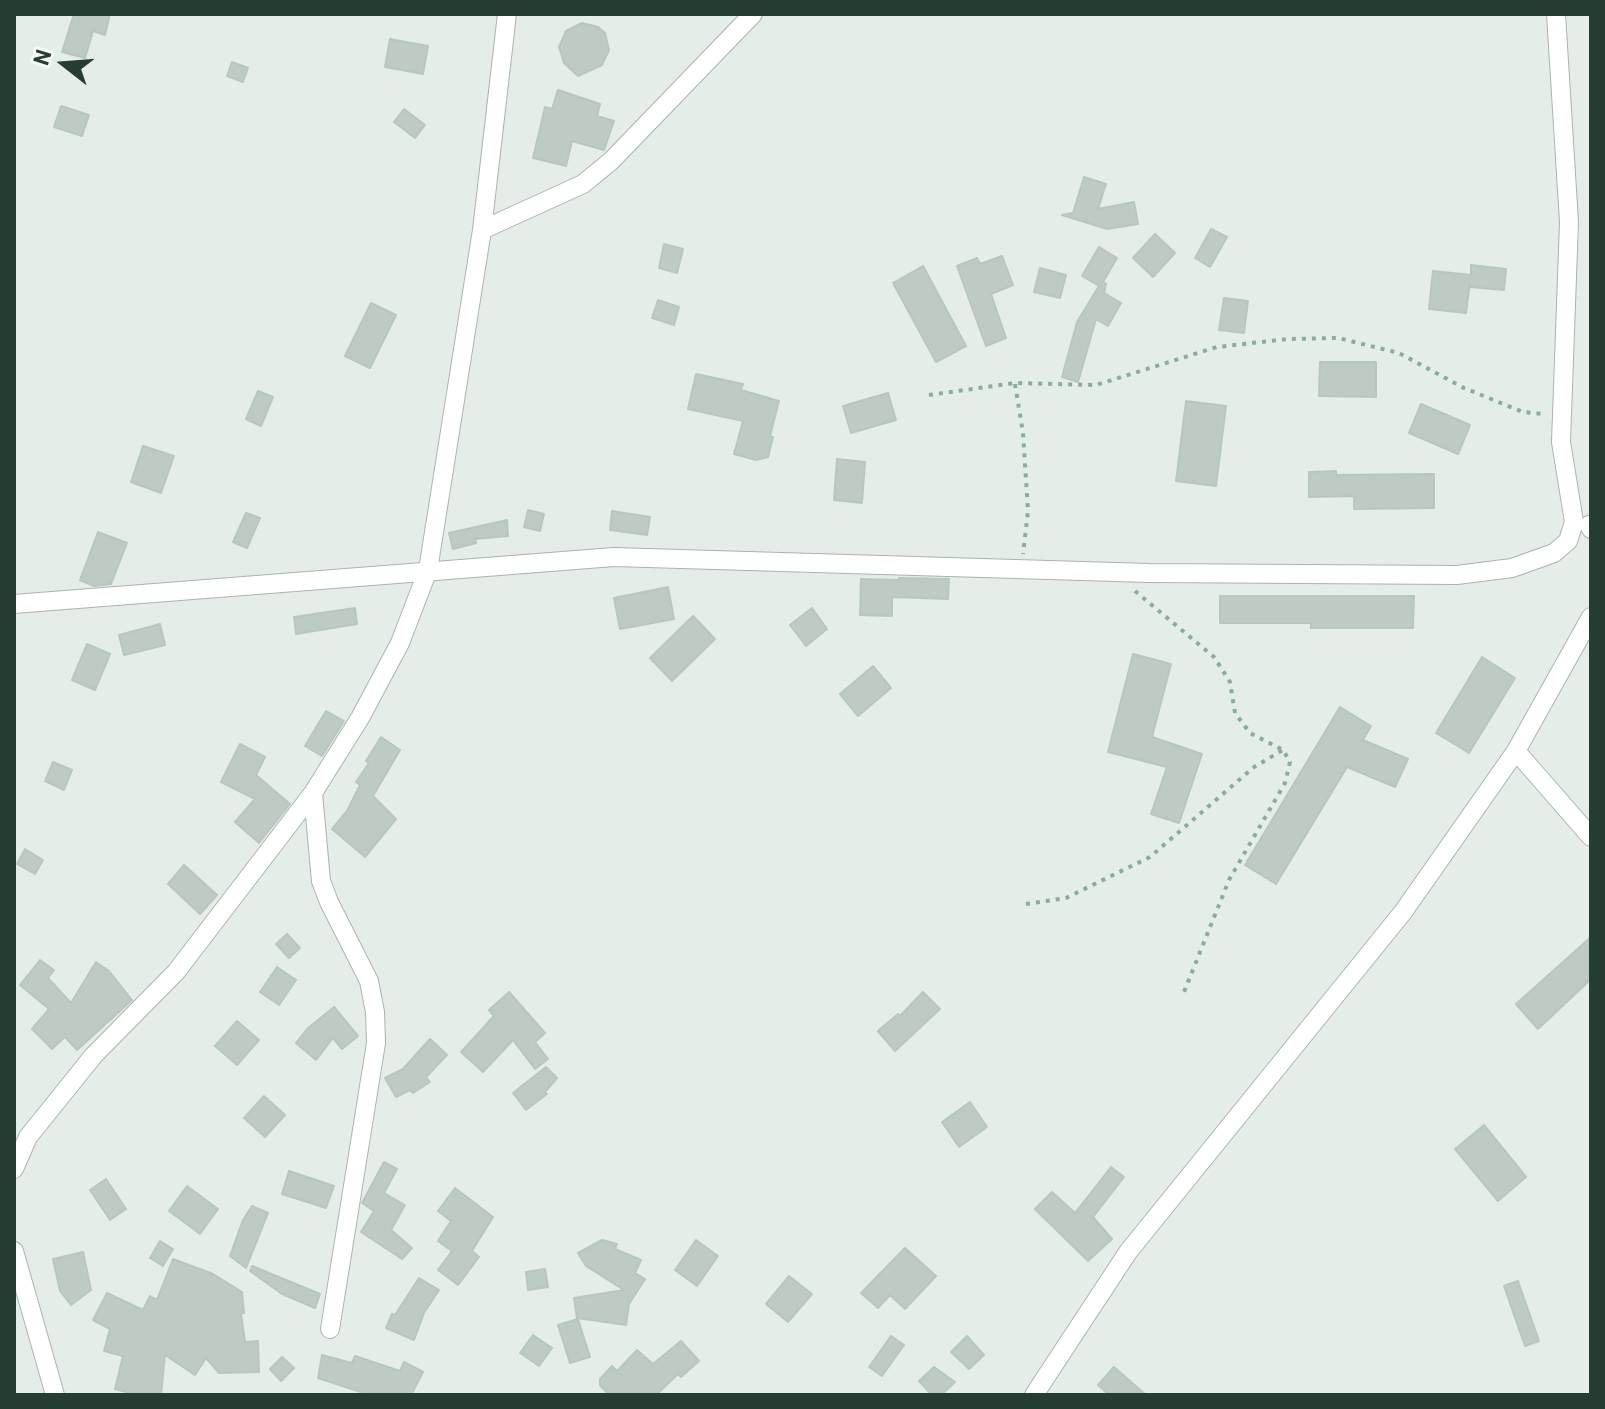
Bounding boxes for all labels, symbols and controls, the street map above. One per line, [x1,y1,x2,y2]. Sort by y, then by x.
north arrow [24,24,104,104]
text: N [26,46,56,68]

